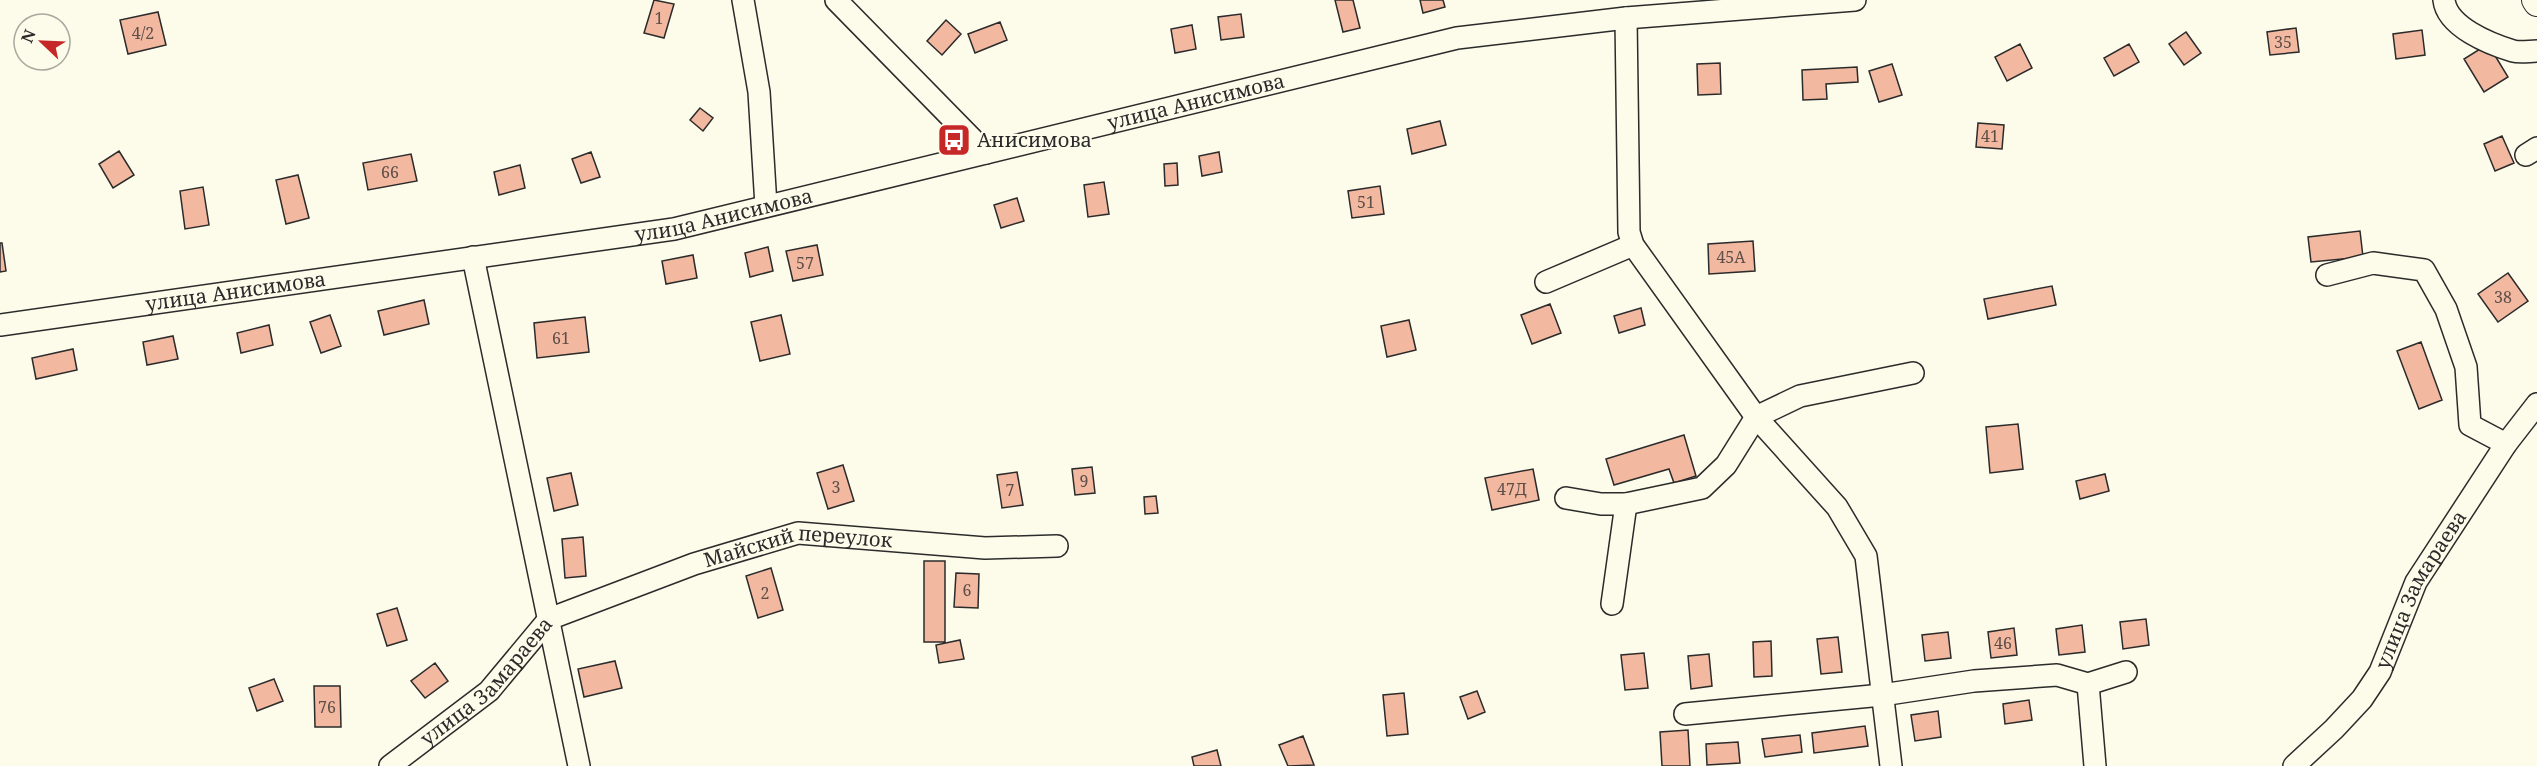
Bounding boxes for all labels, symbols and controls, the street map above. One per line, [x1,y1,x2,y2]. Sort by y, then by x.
house number: 1 [655,7,663,29]
north arrow [12,12,72,72]
house number: 4/2 [132,22,154,44]
text: N [16,26,41,46]
house number: 35 [2274,31,2292,53]
street label: улица Анисимова [1104,67,1287,136]
bus stop icon: Анисимова [936,122,972,158]
house number: 41 [1981,125,1999,147]
place label: Анисимова [977,126,1092,153]
house number: 66 [381,161,399,183]
street label: улица Анисимова [633,182,815,247]
house number: 51 [1357,191,1375,213]
house number: 45А [1716,246,1746,268]
house number: 57 [796,252,814,274]
street label: улица Анисимова [144,265,327,317]
house number: 38 [2494,286,2512,308]
house number: 61 [552,327,570,349]
house number: 9 [1080,470,1088,492]
house number: 3 [832,476,841,498]
house number: 47Д [1497,478,1527,500]
house number: 7 [1006,479,1015,501]
street label: улица Замараева [2369,505,2472,673]
street label: Майский переулок [700,519,894,573]
house number: 6 [963,579,972,601]
house number: 2 [761,582,769,604]
street label: улица Замараева [414,611,558,751]
house number: 46 [1994,632,2012,654]
house number: 76 [318,696,336,718]

